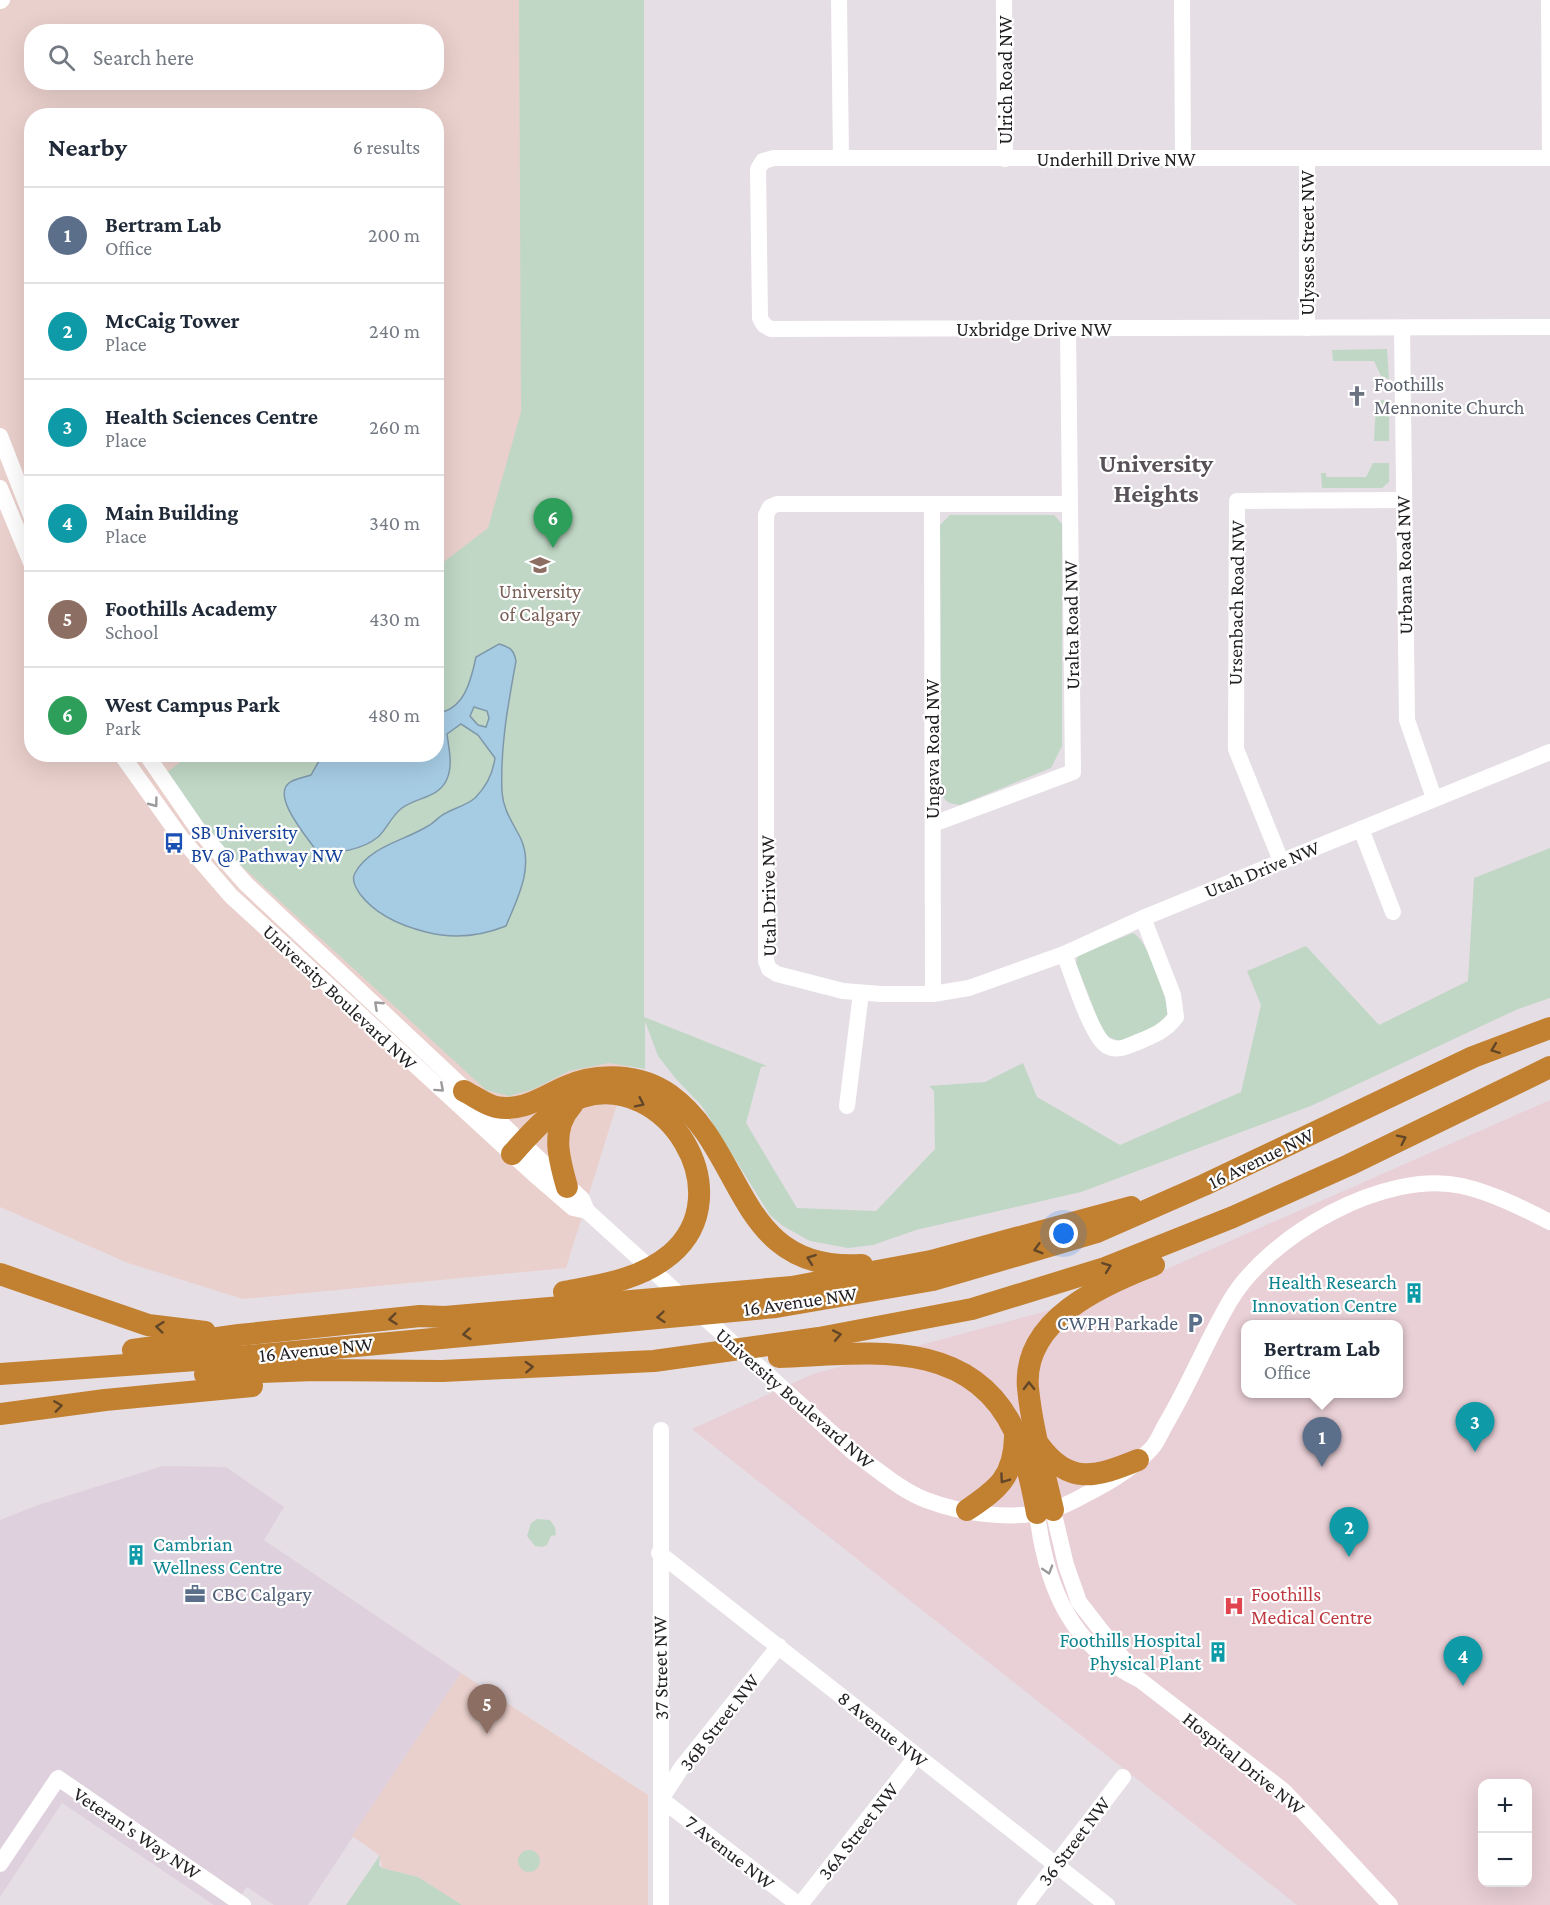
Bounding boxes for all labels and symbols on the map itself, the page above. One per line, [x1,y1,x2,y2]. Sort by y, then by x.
street label: Ulrich Road NW [994,15,1016,145]
street label: Underhill Drive NW [1036,148,1196,170]
street label: Ulysses Street NW [1296,170,1319,316]
street label: Uxbridge Drive NW [956,318,1113,341]
place label: Foothills Mennonite Church [1374,373,1525,418]
church icon: Foothills Mennonite Church [1345,384,1369,408]
district label: University Heights [1099,449,1214,508]
street label: Urbana Road NW [1392,495,1416,635]
pin: 6 [534,498,572,548]
street label: Ursenbach Road NW [1224,520,1248,686]
school or university icon: University of Calgary [528,553,552,577]
street label: Uralta Road NW [1059,559,1083,690]
place label: University of Calgary [499,580,582,626]
street label: Ungava Road NW [921,678,944,819]
one-way arrow [147,796,158,807]
place label: SB University BV @ Pathway NW [191,821,344,867]
bus stop icon: SB University BV @ Pathway NW [162,831,186,855]
street label: Utah Drive NW [756,834,780,957]
street label: Utah Drive NW [1201,836,1323,902]
street label: University Boulevard NW [258,920,422,1075]
one-way arrow [374,1001,384,1012]
one-way arrow [1490,1041,1501,1054]
one-way arrow [433,1081,444,1092]
one-way arrow [633,1096,644,1108]
street label: 16 Avenue NW [1205,1123,1318,1193]
one-way arrow [1395,1135,1406,1147]
your location [1049,1219,1078,1248]
one-way arrow [1033,1242,1044,1254]
one-way arrow [806,1253,816,1266]
one-way arrow [1101,1262,1112,1275]
place label: Health Research Innovation Centre [1252,1271,1397,1316]
building icon: Health Research Innovation Centre [1402,1281,1426,1305]
street label: 16 Avenue NW [742,1282,859,1320]
one-way arrow [657,1310,666,1323]
parking icon: CWPH Parkade [1183,1311,1207,1335]
one-way arrow [389,1312,398,1325]
place label: CWPH Parkade [1057,1312,1178,1334]
one-way arrow [156,1321,165,1333]
street label: University Boulevard NW [711,1323,879,1474]
one-way arrow [462,1327,471,1340]
one-way arrow [832,1329,842,1342]
street label: 16 Avenue NW [258,1332,375,1366]
one-way arrow [524,1360,533,1373]
one-way arrow [1023,1381,1036,1390]
one-way arrow [53,1401,63,1413]
pin: 3 [1456,1402,1494,1452]
pin: 1 [1302,1418,1342,1467]
one-way arrow [1000,1472,1011,1483]
pin: 2 [1330,1508,1368,1557]
place label: Cambrian Wellness Centre [153,1533,282,1578]
building icon: Cambrian Wellness Centre [124,1543,148,1567]
one-way arrow [1041,1564,1054,1575]
office icon: CBC Calgary [183,1582,207,1606]
place label: CBC Calgary [212,1583,312,1606]
place label: Foothills Medical Centre [1251,1583,1372,1628]
hospital icon: Foothills Medical Centre [1222,1594,1246,1618]
street label: 37 Street NW [648,1615,672,1720]
place label: Foothills Hospital Physical Plant [1059,1629,1201,1675]
pin: 4 [1444,1636,1482,1686]
building icon: Foothills Hospital Physical Plant [1206,1640,1230,1664]
street label: 36B Street NW [674,1669,764,1775]
pin: 5 [468,1684,506,1734]
street label: 8 Avenue NW [834,1686,933,1772]
street label: Hospital Drive NW [1178,1707,1310,1820]
street label: 36A Street NW [813,1778,903,1884]
street label: Veteran's Way NW [69,1782,205,1885]
street label: 36 Street NW [1033,1792,1115,1890]
street label: 7 Avenue NW [681,1810,779,1894]

